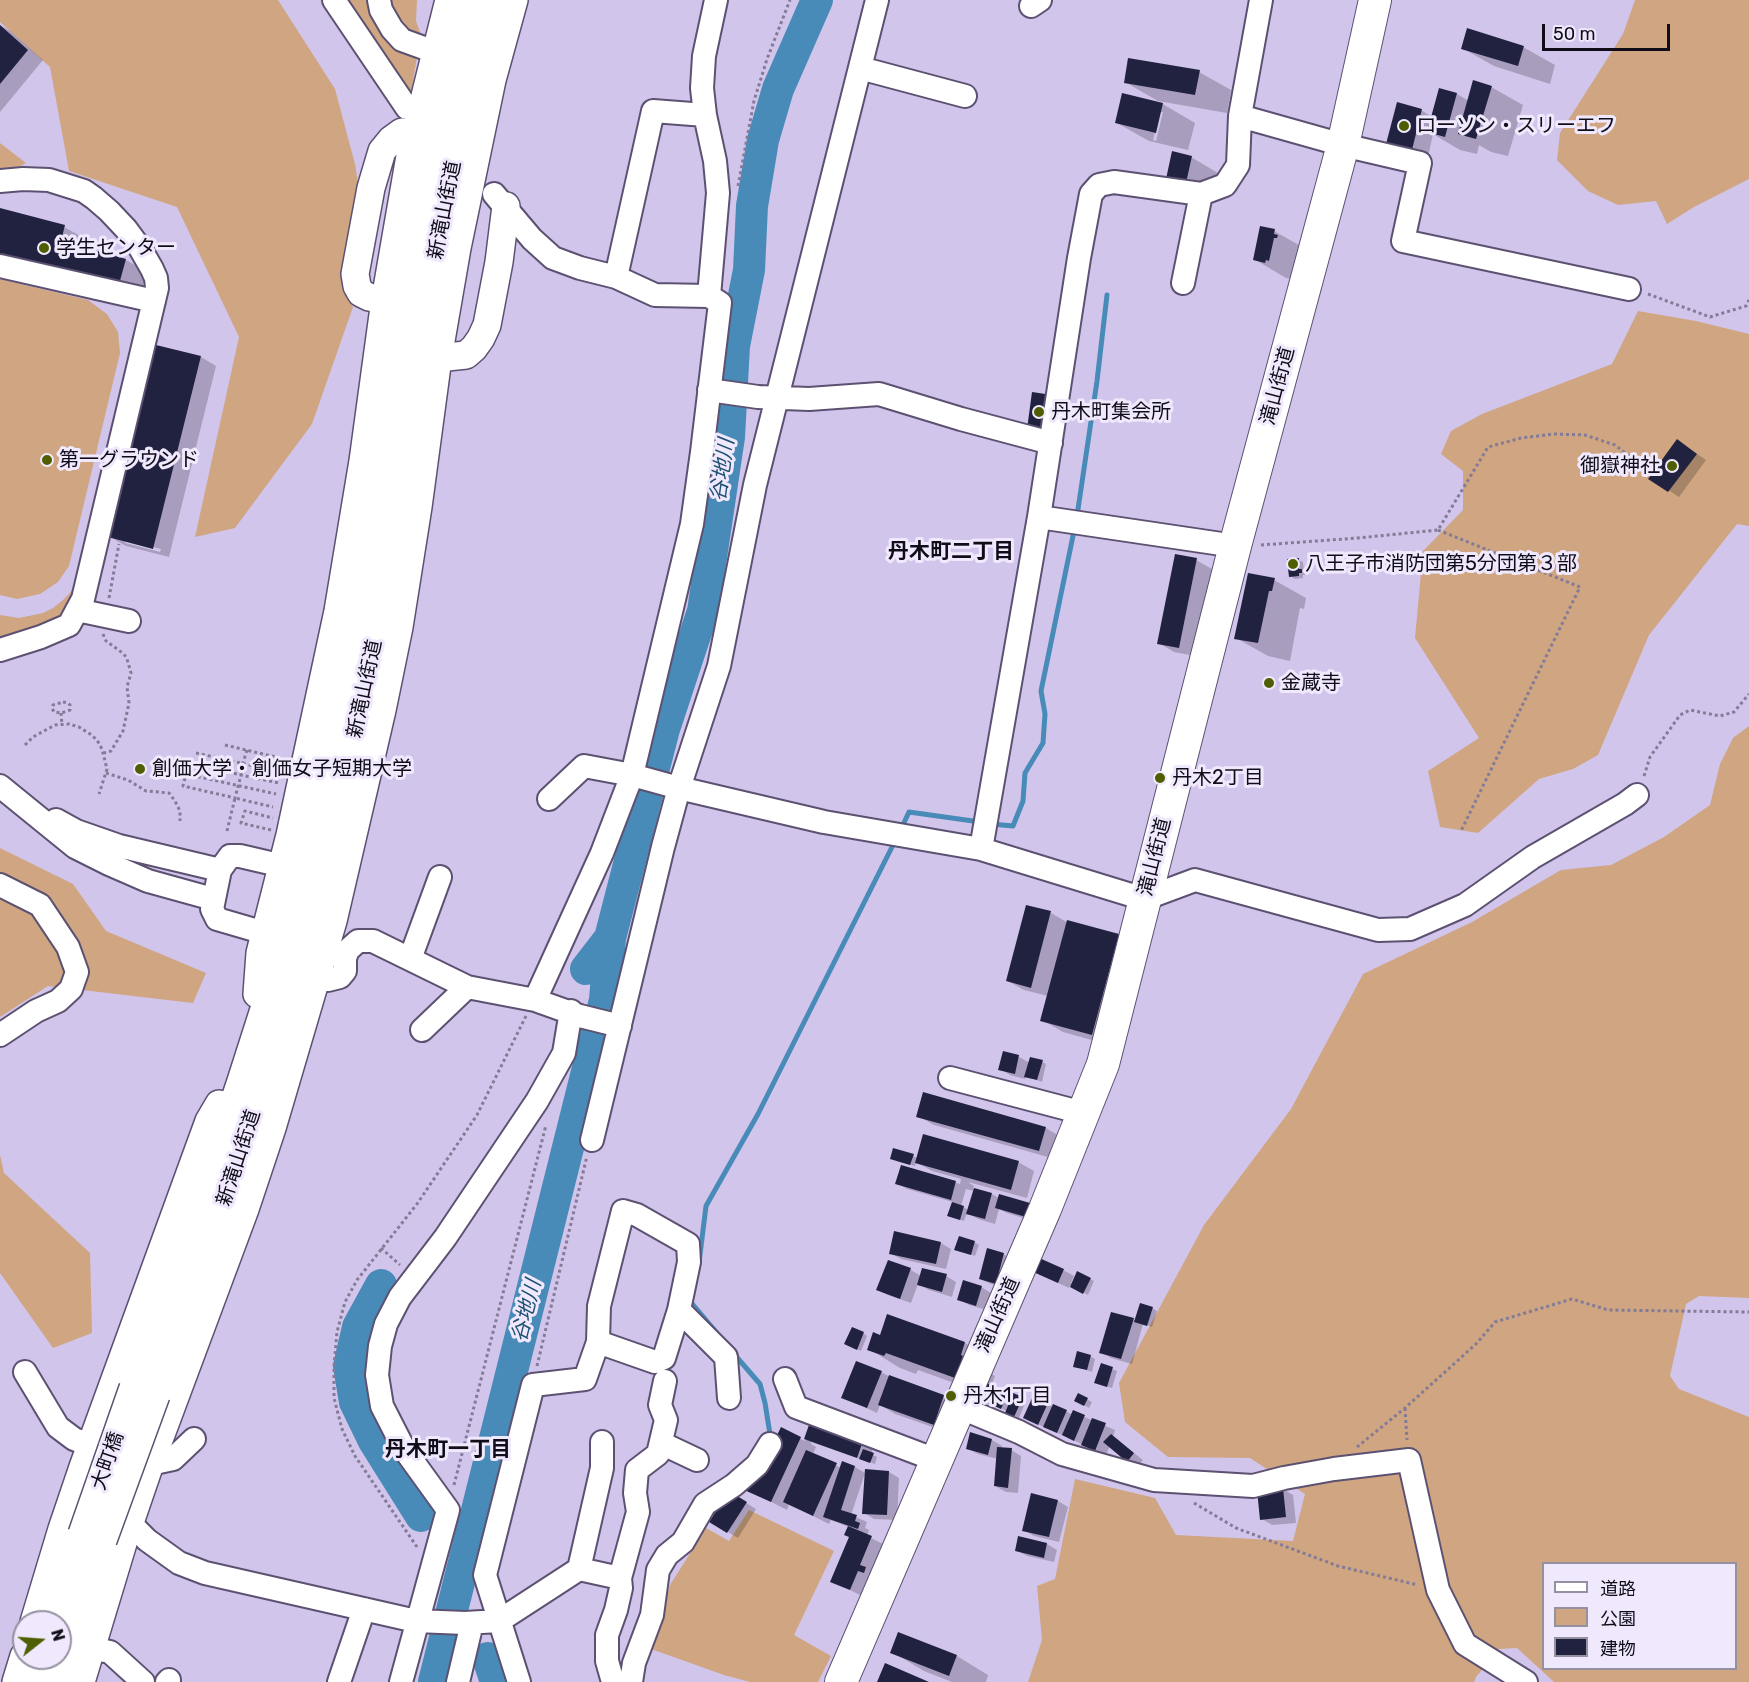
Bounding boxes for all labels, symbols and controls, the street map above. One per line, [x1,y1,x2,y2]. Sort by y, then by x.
scale bar [1545,12,1672,50]
text: 50 m [1553,23,1596,45]
place label: ローソン・スリーエフ [1416,114,1616,138]
marker: ローソン・スリーエフ [1397,119,1411,133]
street label: 新滝山街道 [424,159,466,261]
place label: 学生センター [56,236,176,260]
marker: 学生センター [37,241,51,255]
street label: 滝山街道 [1256,344,1300,428]
place label: 丹木町集会所 [1051,400,1171,424]
marker: 丹木町集会所 [1032,405,1046,419]
water label: 谷地川 [706,437,740,503]
place label: 第一グラウンド [59,448,199,472]
marker: 第一グラウンド [40,453,54,467]
place label: 御嶽神社 [1580,454,1660,478]
marker: 御嶽神社 [1665,459,1679,473]
district label: 丹木町二丁目 [888,539,1014,565]
place label: 八王子市消防団第5分団第３部 [1305,552,1577,576]
marker: 八王子市消防団第5分団第３部 [1286,557,1300,571]
street label: 新滝山街道 [343,638,387,740]
place label: 金蔵寺 [1281,671,1341,695]
marker: 金蔵寺 [1262,676,1276,690]
place label: 創価大学・創価女子短期大学 [152,757,412,781]
marker: 創価大学・創価女子短期大学 [133,762,147,776]
place label: 丹木2丁目 [1172,766,1264,790]
marker: 丹木2丁目 [1153,771,1167,785]
street label: 滝山街道 [1134,815,1176,899]
street label: 新滝山街道 [212,1107,266,1209]
street label: 滝山街道 [971,1274,1025,1356]
water label: 谷地川 [507,1277,547,1345]
place label: 丹木1丁目 [963,1384,1052,1408]
marker: 丹木1丁目 [944,1389,958,1403]
street label: 大町橋 [87,1429,129,1493]
district label: 丹木町一丁目 [385,1437,511,1463]
legend [1542,1562,1737,1670]
text: 道路 [1600,1578,1636,1600]
text: 公園 [1600,1608,1636,1630]
north arrow [12,1610,72,1670]
text: N [47,1627,69,1643]
text: 建物 [1600,1638,1636,1660]

